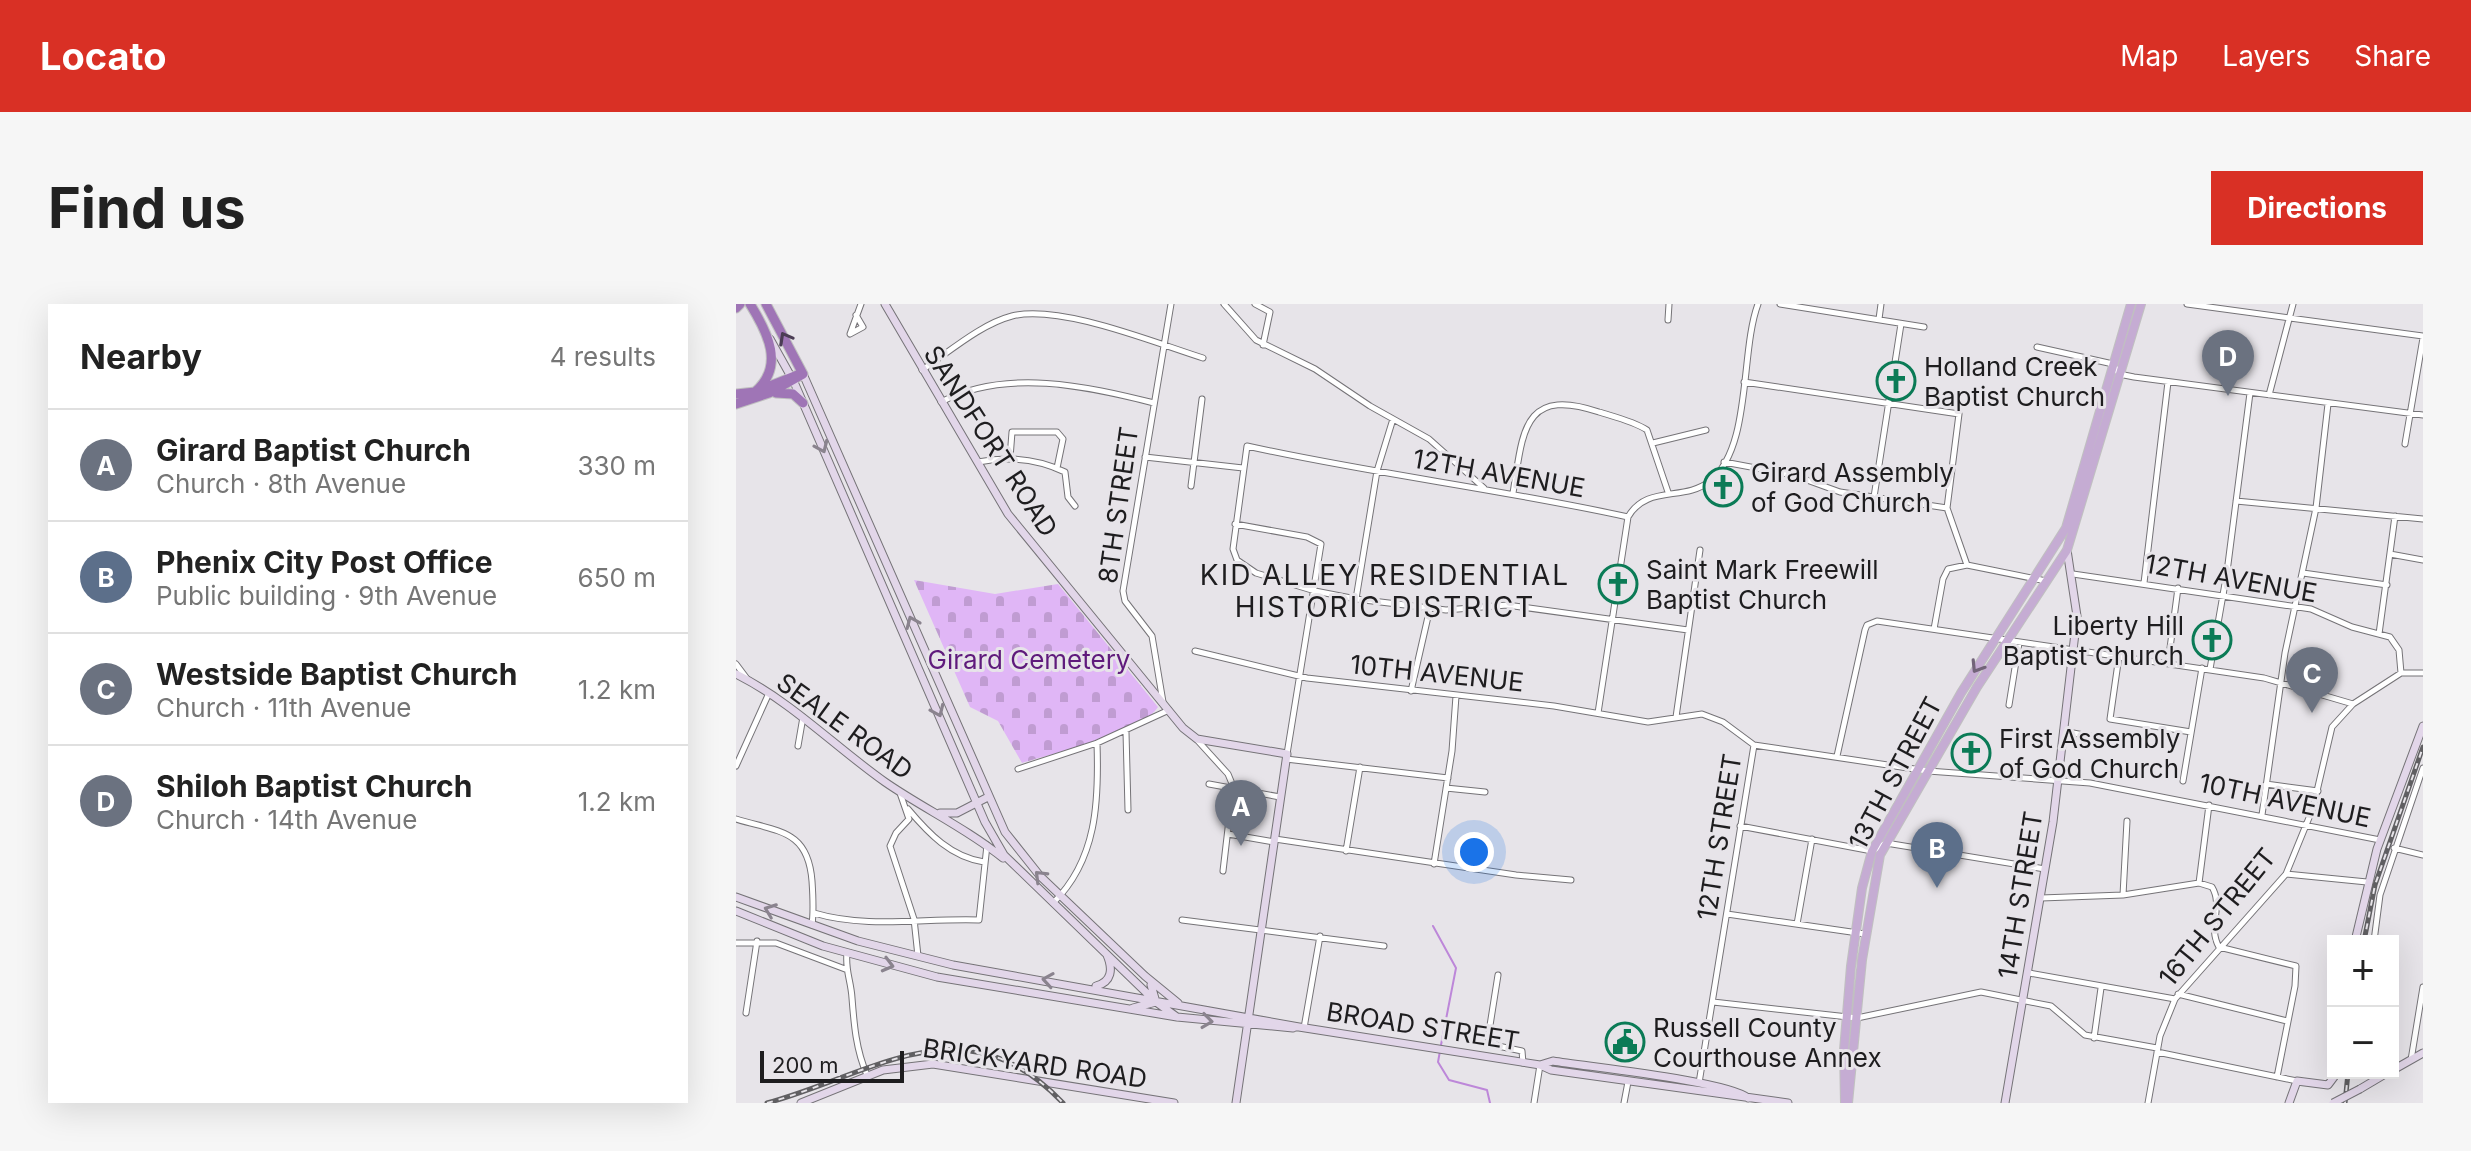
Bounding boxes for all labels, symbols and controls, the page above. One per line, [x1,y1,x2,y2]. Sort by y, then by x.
text: Locato [40,33,166,79]
text: Map [2120,39,2178,73]
text: Layers [2222,39,2310,73]
text: Share [2354,39,2431,73]
button: Directions [2211,171,2423,245]
text: Find us [48,174,246,242]
pin: D [2202,330,2254,396]
one-way arrow [780,332,795,347]
text: Nearby [80,336,202,377]
street label: SANDFORT ROAD [918,340,1064,542]
text: 4 results [550,341,656,372]
place label: Holland Creek Baptist Church [1924,351,2105,412]
church icon: Holland Creek Baptist Church [1875,360,1917,402]
street label: 8TH STREET [1092,425,1144,585]
text: Girard Baptist Church [156,432,471,468]
one-way arrow [813,439,829,454]
street label: 12TH AVENUE [1411,443,1587,503]
text: A [96,450,116,481]
text: 330 m [577,450,656,481]
place label: Girard Assembly of God Church [1751,457,1954,518]
church icon: Girard Assembly of God Church [1702,466,1744,508]
text: Church · 8th Avenue [156,468,406,499]
text: Phenix City Post Office [156,544,493,580]
street label: 12TH AVENUE [2143,548,2319,608]
place label: Saint Mark Freewill Baptist Church [1646,554,1879,615]
district label: KID ALLEY RESIDENTIAL HISTORIC DISTRICT [1200,558,1570,624]
text: B [97,562,115,593]
text: 650 m [578,562,656,593]
church icon: Saint Mark Freewill Baptist Church [1597,563,1639,605]
text: Public building · 9th Avenue [156,580,497,611]
place label: Liberty Hill Baptist Church [2003,610,2184,671]
one-way arrow [906,616,922,631]
church icon: Liberty Hill Baptist Church [2191,619,2233,661]
park label: Girard Cemetery [928,644,1130,675]
pin: C [2286,647,2338,713]
street label: 10TH AVENUE [1349,648,1525,698]
text: Westside Baptist Church [156,656,517,692]
one-way arrow [1972,658,1987,673]
street label: SEALE ROAD [771,666,919,786]
text: C [96,674,116,705]
text: 1.2 km [578,674,656,705]
street label: 13TH STREET [1842,691,1948,855]
text: Church · 11th Avenue [156,692,412,723]
one-way arrow [928,703,944,717]
place label: First Assembly of God Church [1999,723,2180,784]
church icon: First Assembly of God Church [1950,732,1992,774]
street label: 12TH STREET [1691,752,1747,922]
street label: 10TH AVENUE [2196,767,2374,833]
text: Shiloh Baptist Church [156,768,472,804]
pin: A [1215,780,1267,846]
text: D [97,786,115,817]
text: 1.2 km [578,786,656,817]
text: Church · 14th Avenue [156,804,417,835]
street label: 14TH STREET [1991,809,2049,981]
pin: B [1911,822,1963,888]
your location [1454,832,1494,872]
street label: 16TH STREET [2152,842,2282,992]
one-way arrow [1035,871,1049,885]
one-way arrow [764,903,778,920]
map controls [2327,935,2399,1079]
button: + [2327,935,2399,1007]
one-way arrow [881,956,895,972]
one-way arrow [1042,972,1055,989]
street label: BROAD STREET [1324,995,1522,1057]
button: − [2327,1007,2399,1079]
one-way arrow [1200,1012,1213,1029]
place label: Russell County Courthouse Annex [1653,1012,1882,1073]
public building icon: Russell County Courthouse Annex [1604,1021,1646,1063]
street label: BRICKYARD ROAD [921,1032,1149,1094]
scale bar [760,1047,904,1083]
text: 200 m [772,1052,839,1078]

